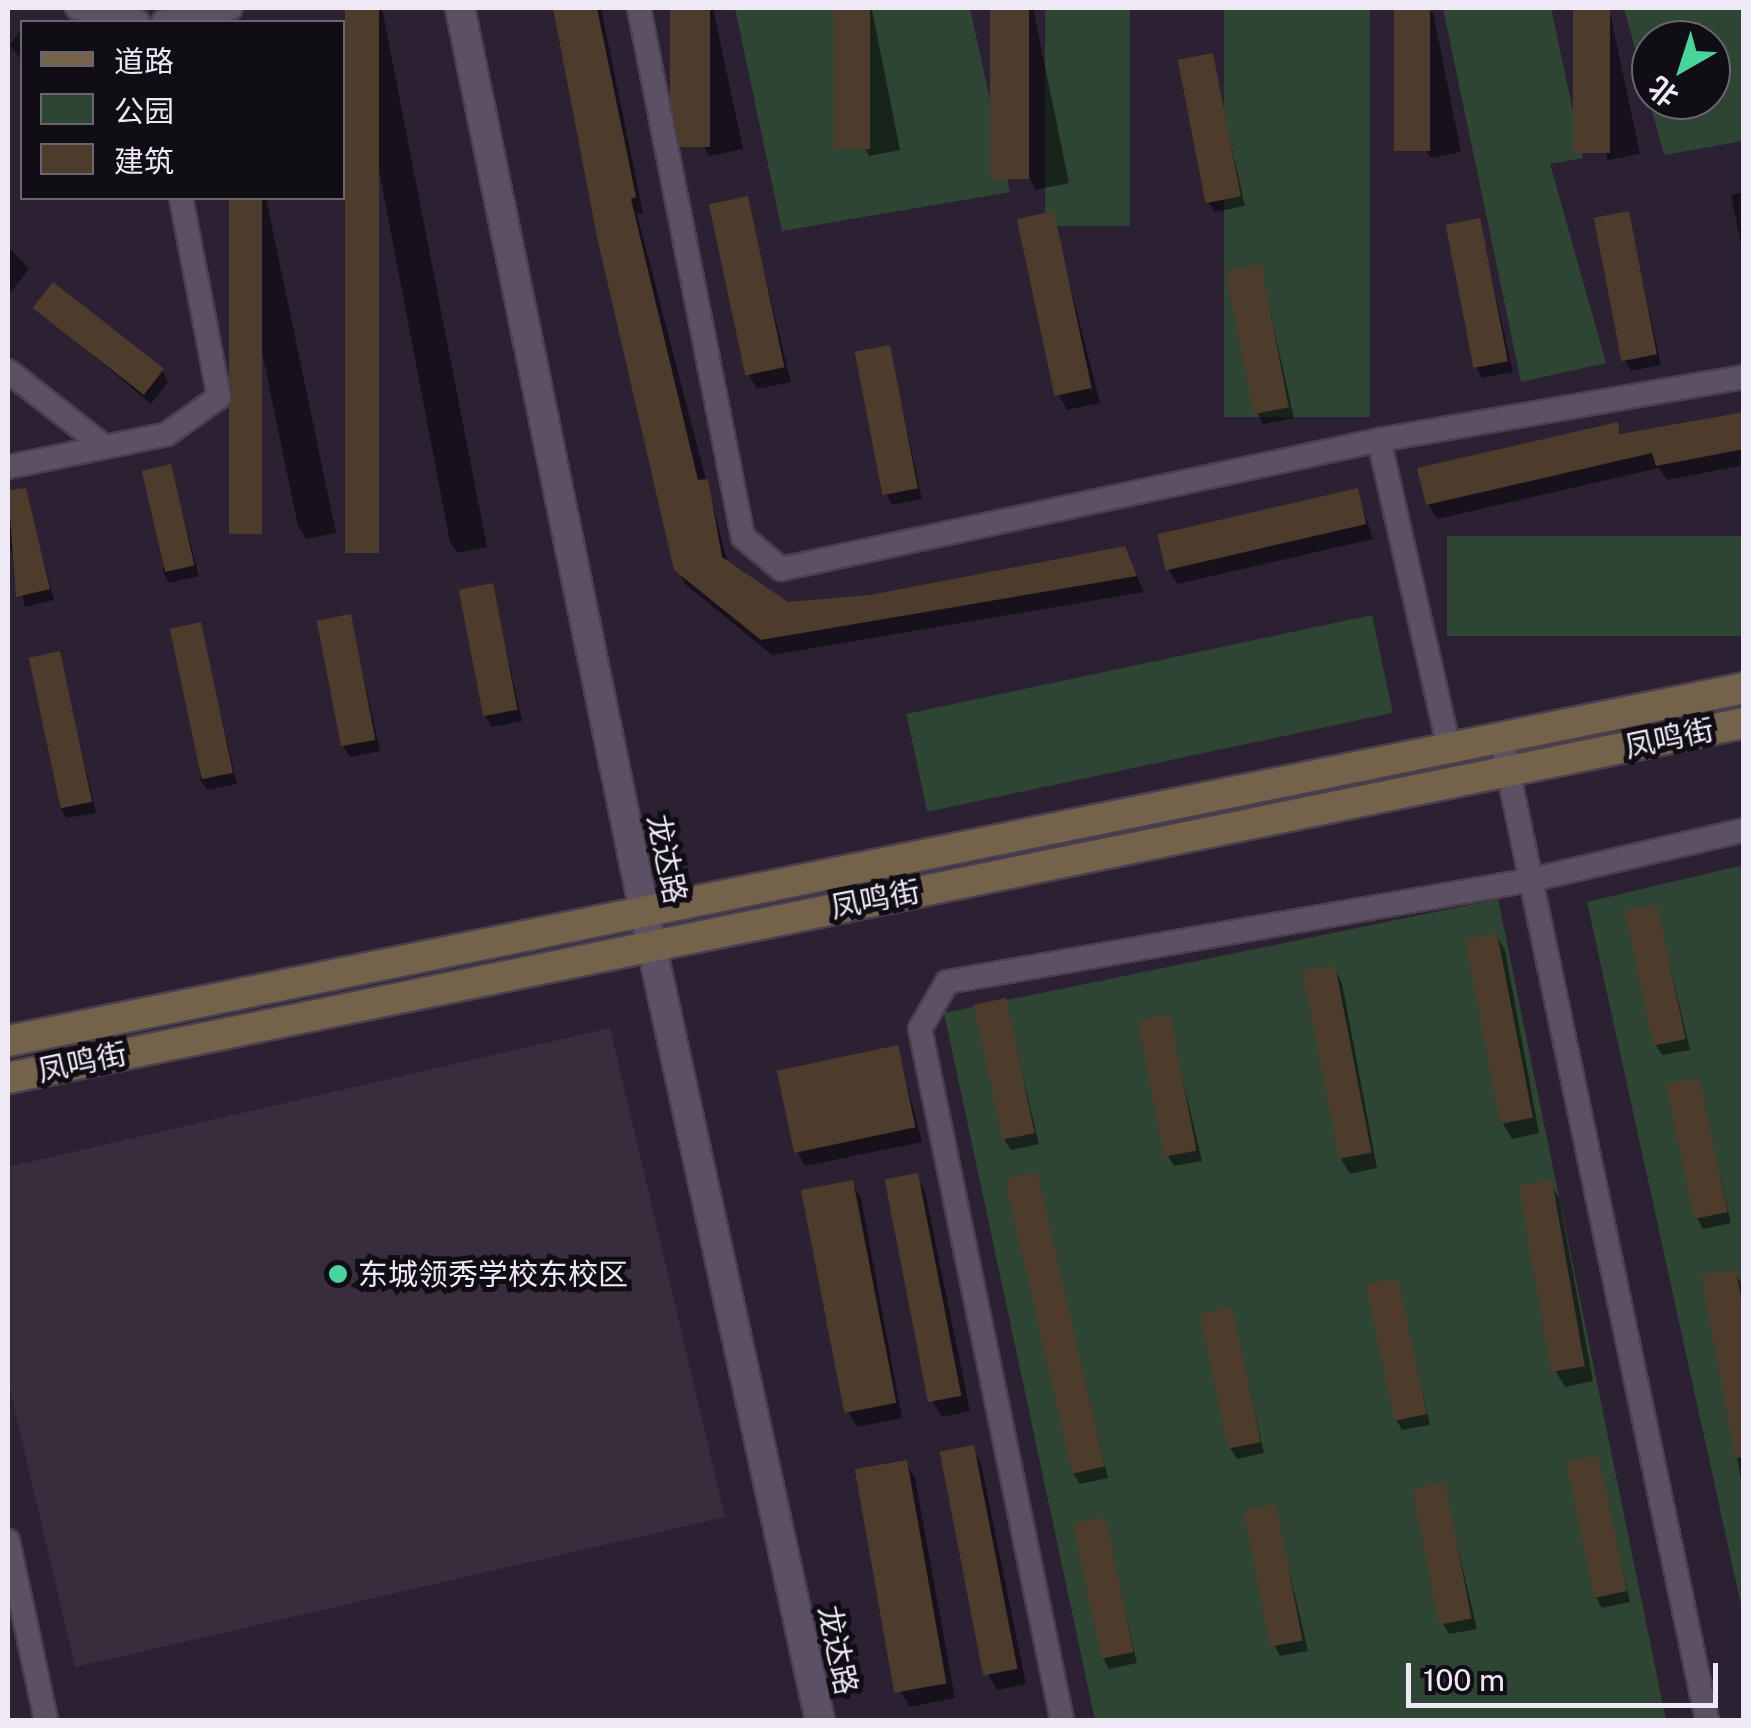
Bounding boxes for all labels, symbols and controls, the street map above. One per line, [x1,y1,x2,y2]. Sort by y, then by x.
legend [20,20,345,200]
north arrow [1631,20,1731,120]
text: 道路 [114,43,174,79]
text: 北 [1642,71,1684,114]
text: 公园 [114,93,174,129]
text: 建筑 [114,143,174,179]
street label: 凤鸣街 [1621,711,1717,765]
street label: 龙达路 [640,811,694,907]
street label: 凤鸣街 [827,873,923,925]
street label: 凤鸣街 [34,1035,130,1089]
place label: 东城领秀学校东校区 [358,1256,628,1292]
marker: 东城领秀学校东校区 [327,1263,349,1285]
street label: 龙达路 [811,1602,865,1698]
scale bar [1411,1643,1724,1705]
text: 100 m [1423,1662,1505,1698]

